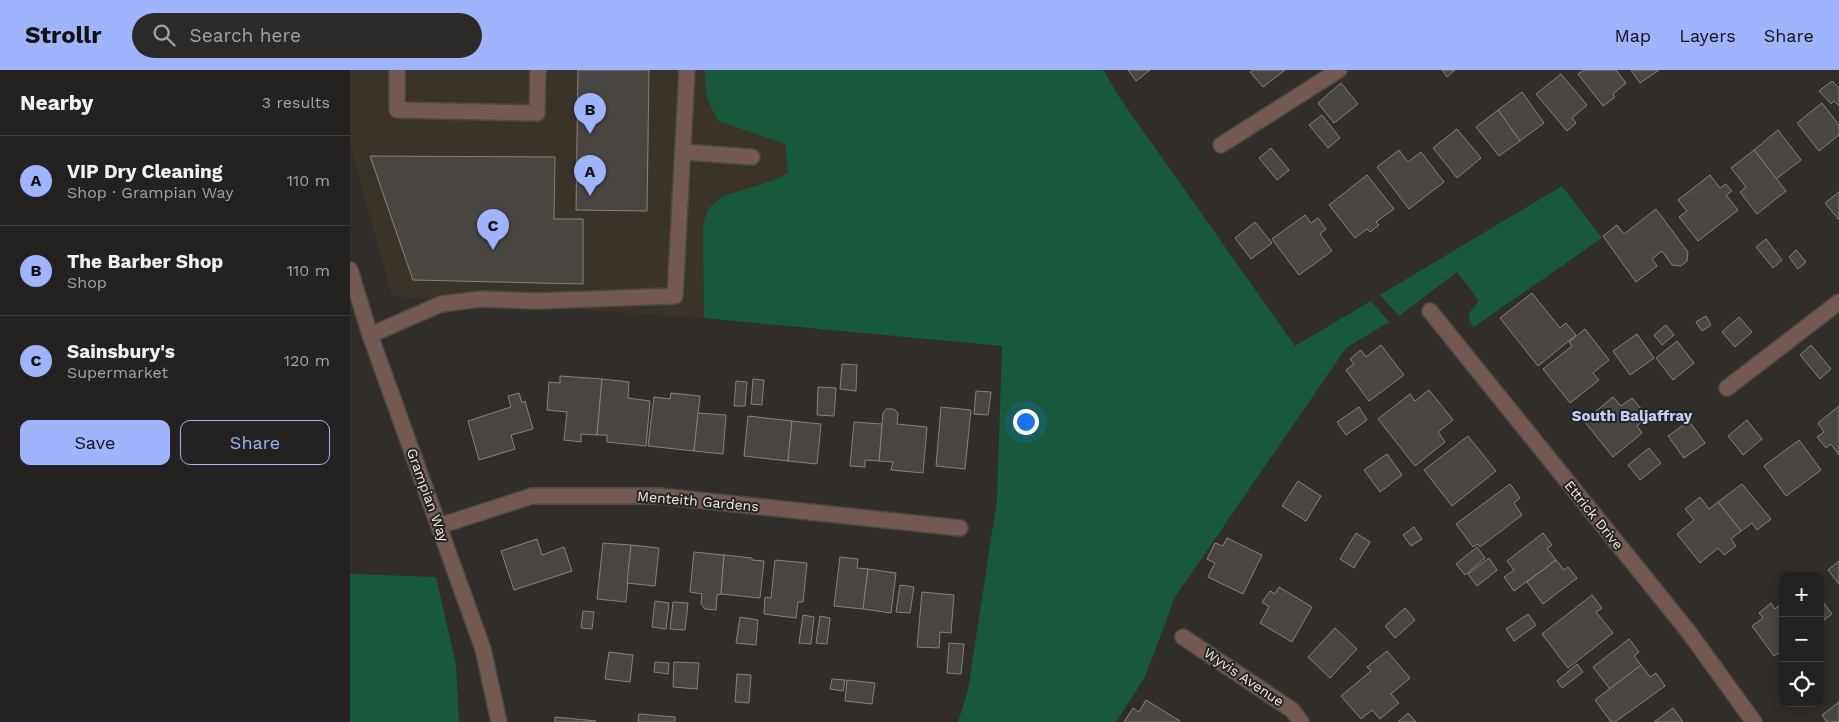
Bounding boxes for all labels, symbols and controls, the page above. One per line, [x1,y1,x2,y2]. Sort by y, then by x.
search box [132,13,482,58]
text: Strollr [25,21,102,49]
icon: search [150,21,178,49]
text: Search here [190,24,301,47]
text: Map [1614,25,1651,46]
text: Layers [1679,25,1736,46]
text: Share [1764,25,1814,46]
text: Nearby [20,90,93,115]
text: 3 results [262,93,330,112]
pin: B [574,93,606,134]
pin: A [574,155,606,196]
text: VIP Dry Cleaning [67,160,222,183]
text: A [31,171,41,190]
text: 110 m [287,171,330,190]
text: Shop · Grampian Way [67,183,233,202]
pin: C [477,209,509,250]
text: The Barber Shop [67,250,223,273]
text: B [31,261,41,280]
text: 110 m [287,261,330,280]
text: Shop [67,273,107,292]
text: Sainsbury's [67,340,175,363]
text: C [31,351,41,370]
text: 120 m [284,351,330,370]
text: Supermarket [67,363,168,382]
district label: South Baljaffray [1572,407,1693,425]
your location [1013,409,1039,435]
button: Save [20,420,170,465]
button: Share [180,420,330,465]
street label: Grampian Way [404,446,453,545]
street label: Ettrick Drive [1561,477,1627,553]
street label: Menteith Gardens [637,488,759,514]
map controls [1779,572,1824,707]
button: + [1779,572,1824,617]
button: − [1779,617,1824,662]
street label: Wyvis Avenue [1201,644,1287,710]
button: locate [1779,662,1824,707]

